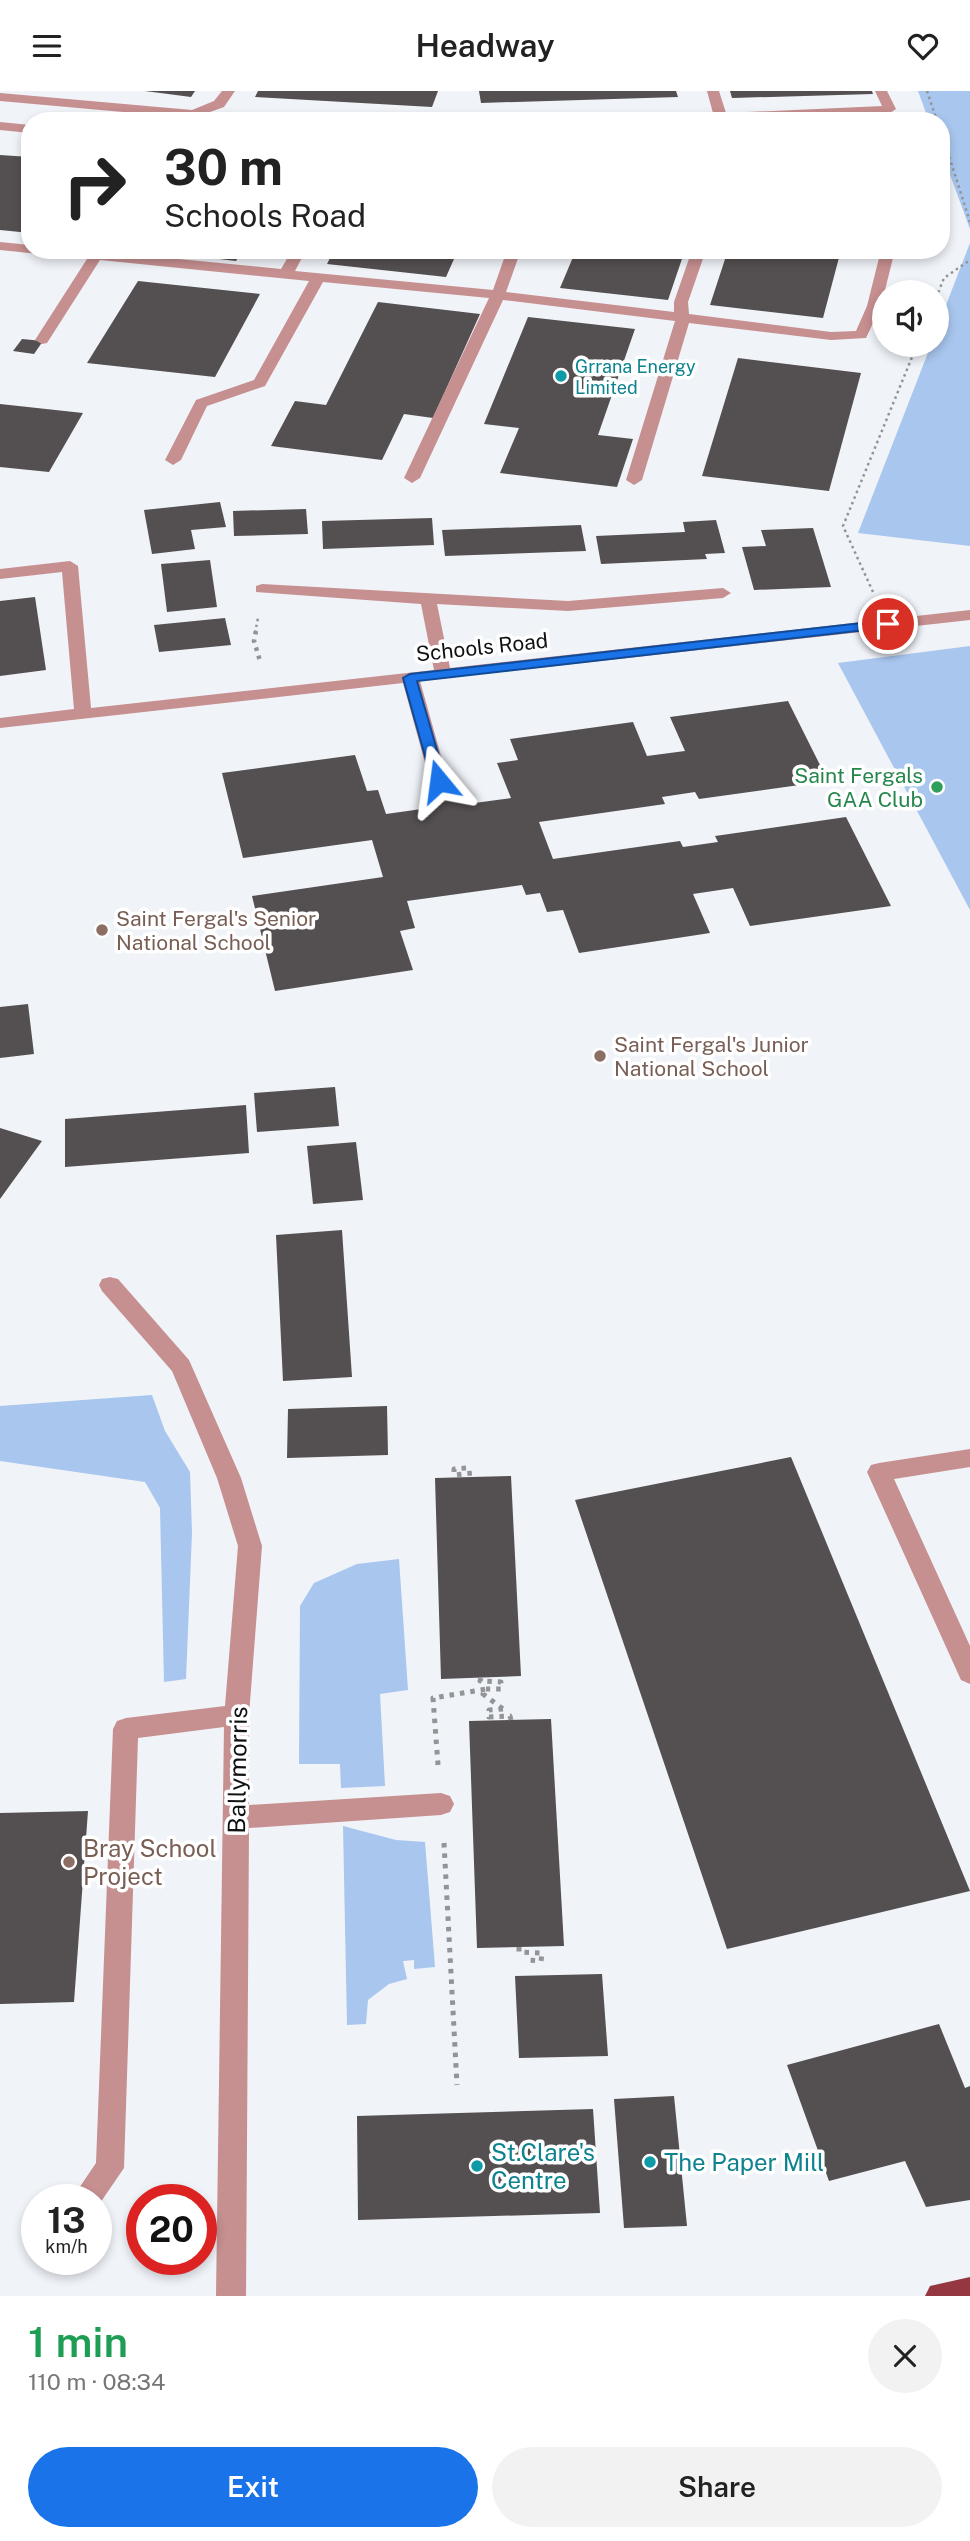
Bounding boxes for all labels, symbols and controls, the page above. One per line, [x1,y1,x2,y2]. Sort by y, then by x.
icon: menu [28,27,66,65]
text: Headway [415,27,555,64]
icon: heart [904,27,942,65]
text: 30 m [164,138,283,196]
icon: right [49,140,140,231]
text: Schools Road [164,197,366,234]
map controls [872,280,949,357]
button: sound [872,280,949,357]
place label: Grrana Energy Limited [575,356,696,398]
marker: Grrana Energy Limited [553,368,569,384]
pin [858,594,918,654]
icon: arrive [869,605,907,643]
street label: Schools Road [415,628,549,666]
position arrow [402,744,476,818]
place label: Saint Fergals GAA Club [794,763,923,812]
marker: Saint Fergals GAA Club [929,779,945,795]
place label: Saint Fergal's Senior National School [116,906,316,955]
marker: Saint Fergal's Senior National School [94,922,110,938]
place label: Saint Fergal's Junior National School [614,1032,809,1081]
marker: Saint Fergal's Junior National School [592,1048,608,1064]
street label: Ballymorris [222,1706,252,1834]
place label: Bray School Project [83,1834,217,1890]
marker: Bray School Project [61,1854,77,1870]
place label: St.Clare's Centre [491,2138,595,2194]
place label: The Paper Mill [664,2148,824,2176]
marker: The Paper Mill [642,2154,658,2170]
marker: St.Clare's Centre [469,2158,485,2174]
speed limit sign: 20 [126,2184,217,2275]
text: 13 [47,2200,86,2241]
text: km/h [45,2236,88,2257]
text: 1 min [28,2317,128,2366]
button: close [868,2319,942,2393]
text: 110 m · 08:34 [28,2368,166,2395]
button: Exit [28,2447,478,2527]
button: Share [492,2447,942,2527]

